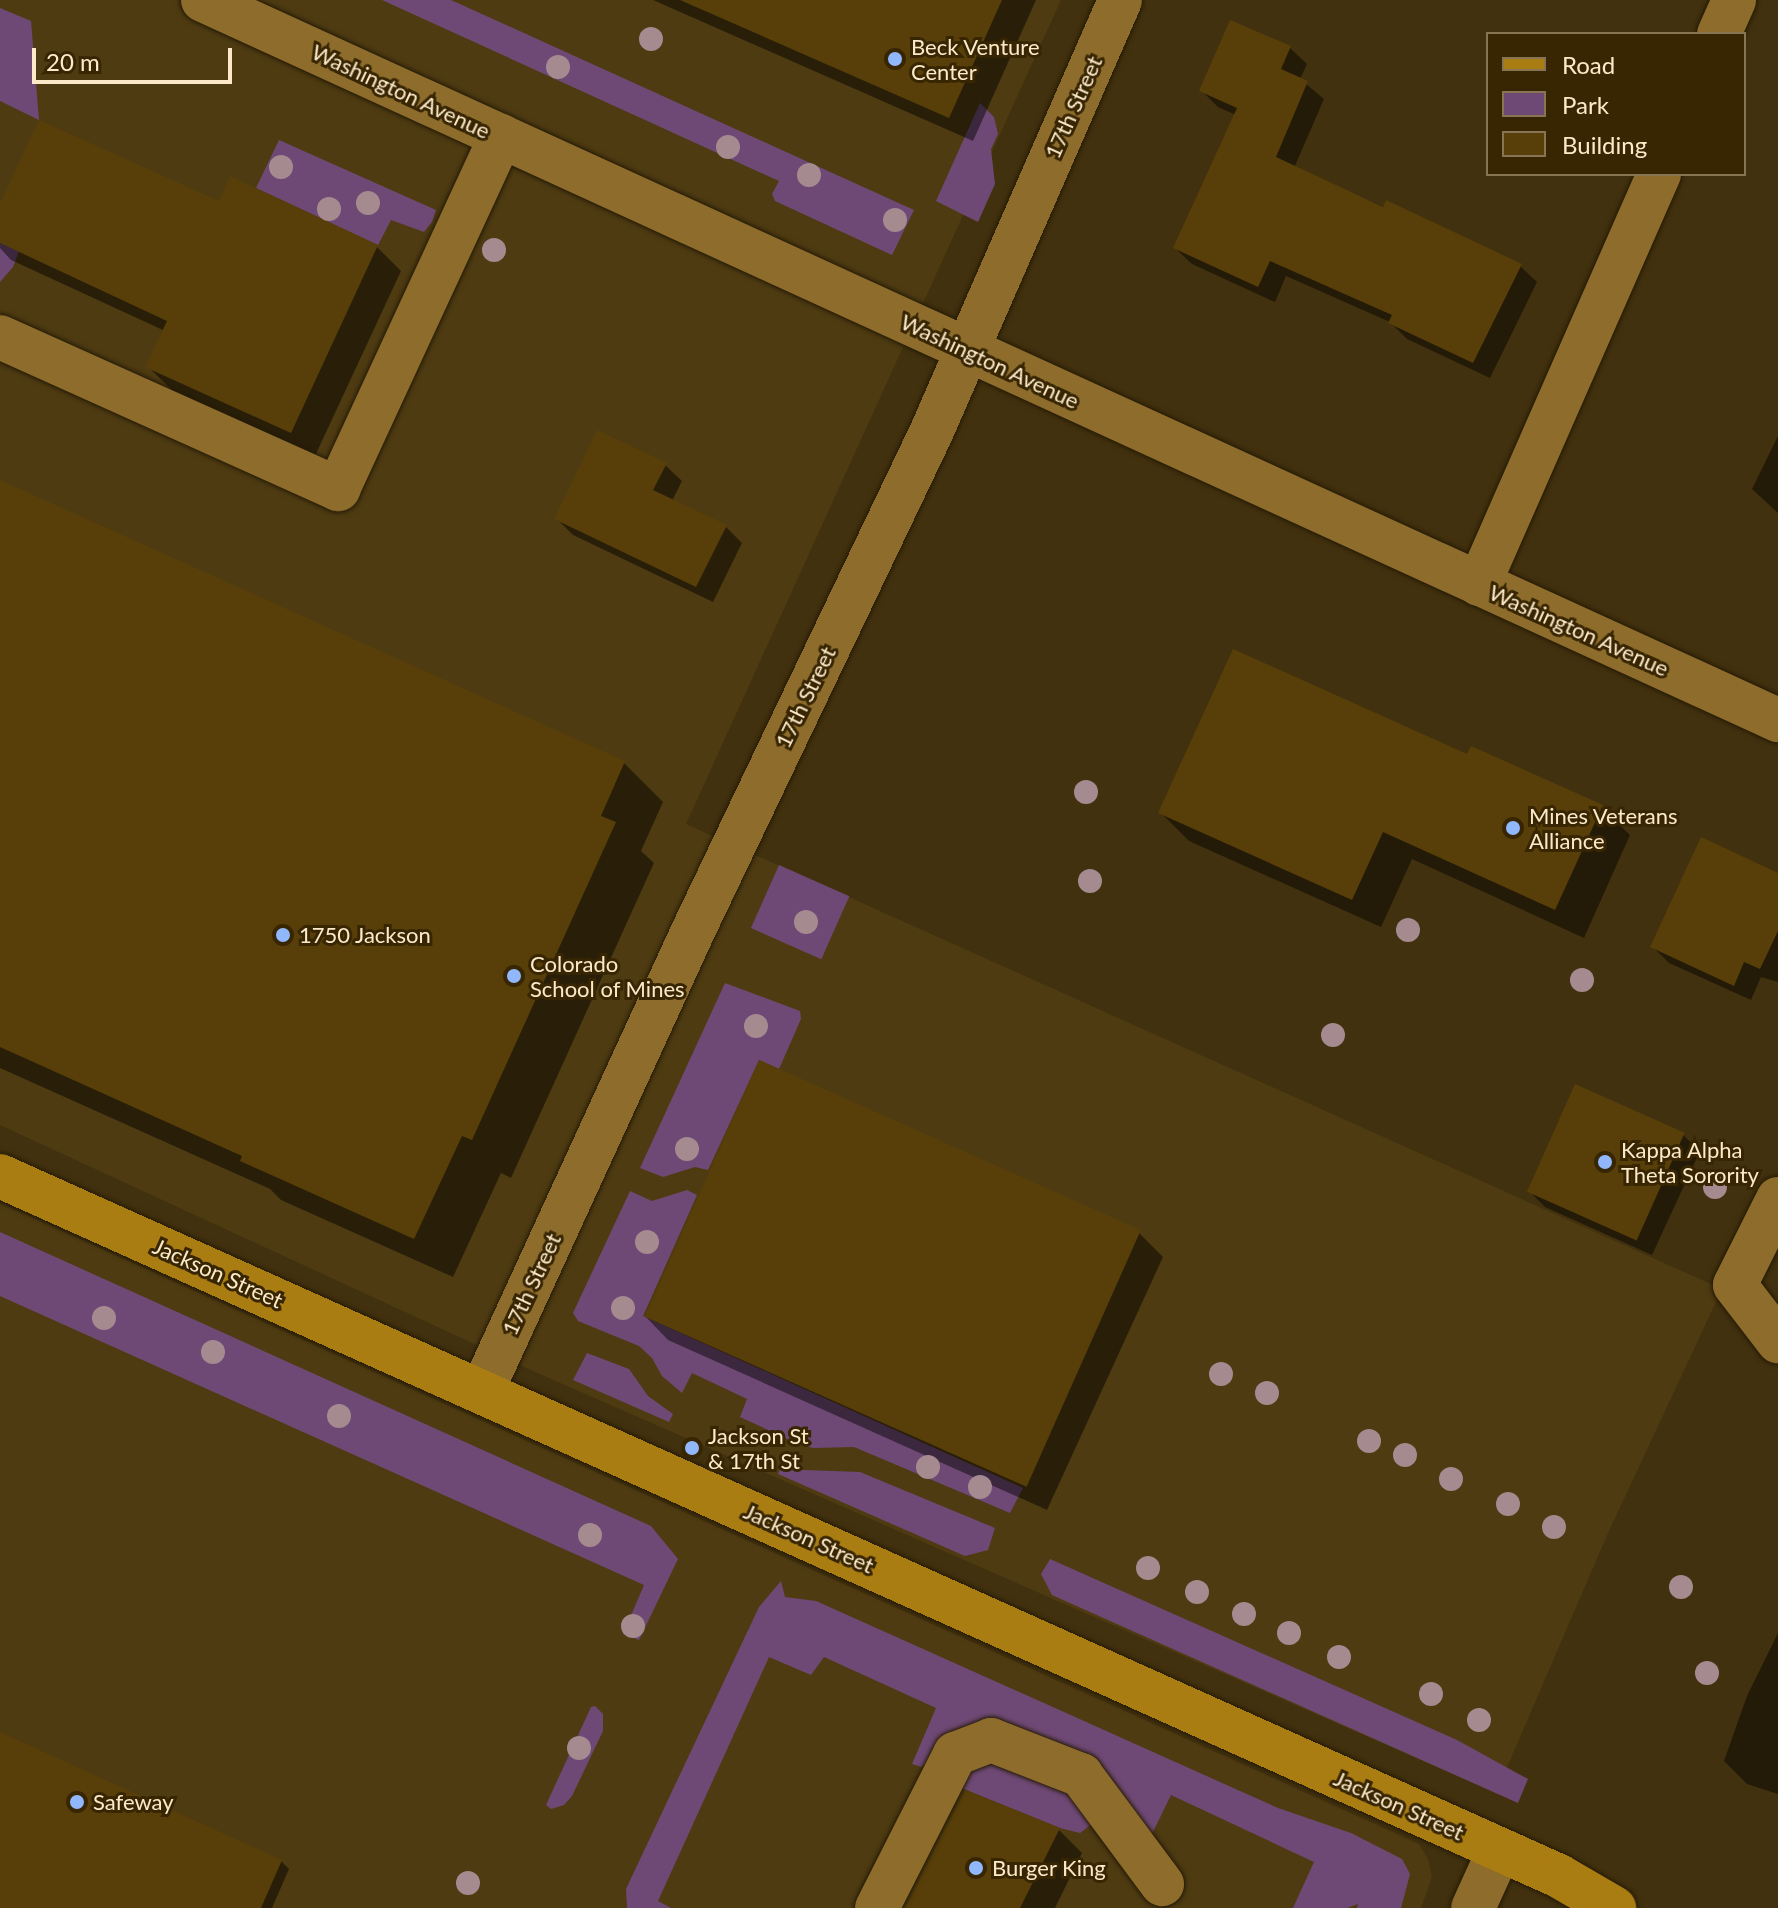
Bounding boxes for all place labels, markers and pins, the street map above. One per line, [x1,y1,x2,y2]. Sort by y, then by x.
place label: Beck Venture Center [911,33,1040,84]
marker: Beck Venture Center [886,50,904,68]
place label: Mines Veterans Alliance [1529,802,1678,854]
marker: Mines Veterans Alliance [1504,819,1522,837]
place label: 1750 Jackson [299,922,431,948]
marker: 1750 Jackson [274,926,292,944]
place label: Colorado School of Mines [530,950,685,1002]
marker: Colorado School of Mines [505,967,523,985]
place label: Kappa Alpha Theta Sorority [1621,1136,1759,1188]
marker: Kappa Alpha Theta Sorority [1596,1153,1614,1171]
place label: Jackson St & 17th St [708,1422,809,1474]
marker: Jackson St & 17th St [683,1439,701,1457]
place label: Safeway [93,1789,174,1815]
marker: Safeway [68,1793,86,1811]
place label: Burger King [992,1855,1106,1881]
marker: Burger King [967,1859,985,1877]

